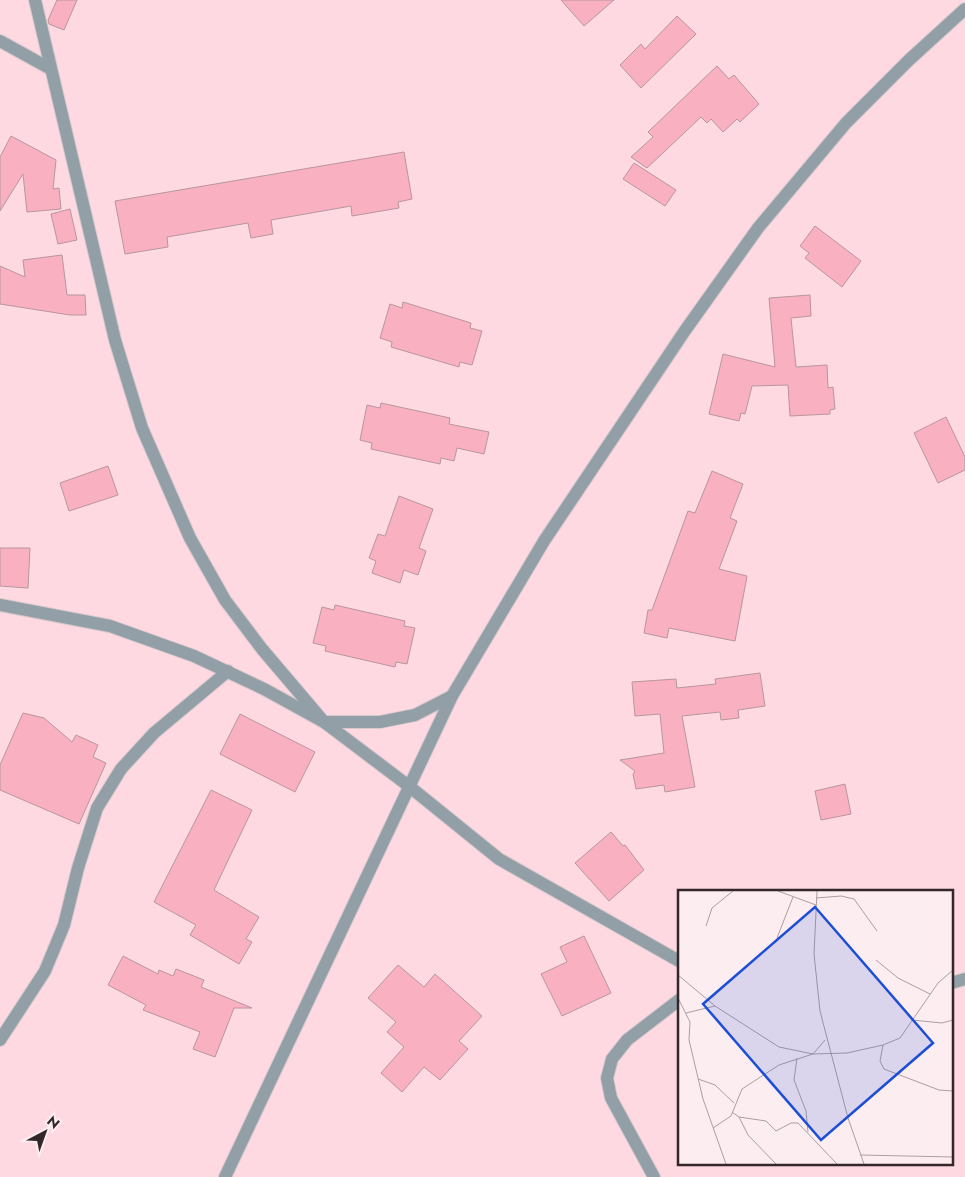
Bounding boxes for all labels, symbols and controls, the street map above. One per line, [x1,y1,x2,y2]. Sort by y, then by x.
inset map [678,890,952,1164]
north arrow [20,1107,70,1157]
text: N [43,1111,64,1133]

